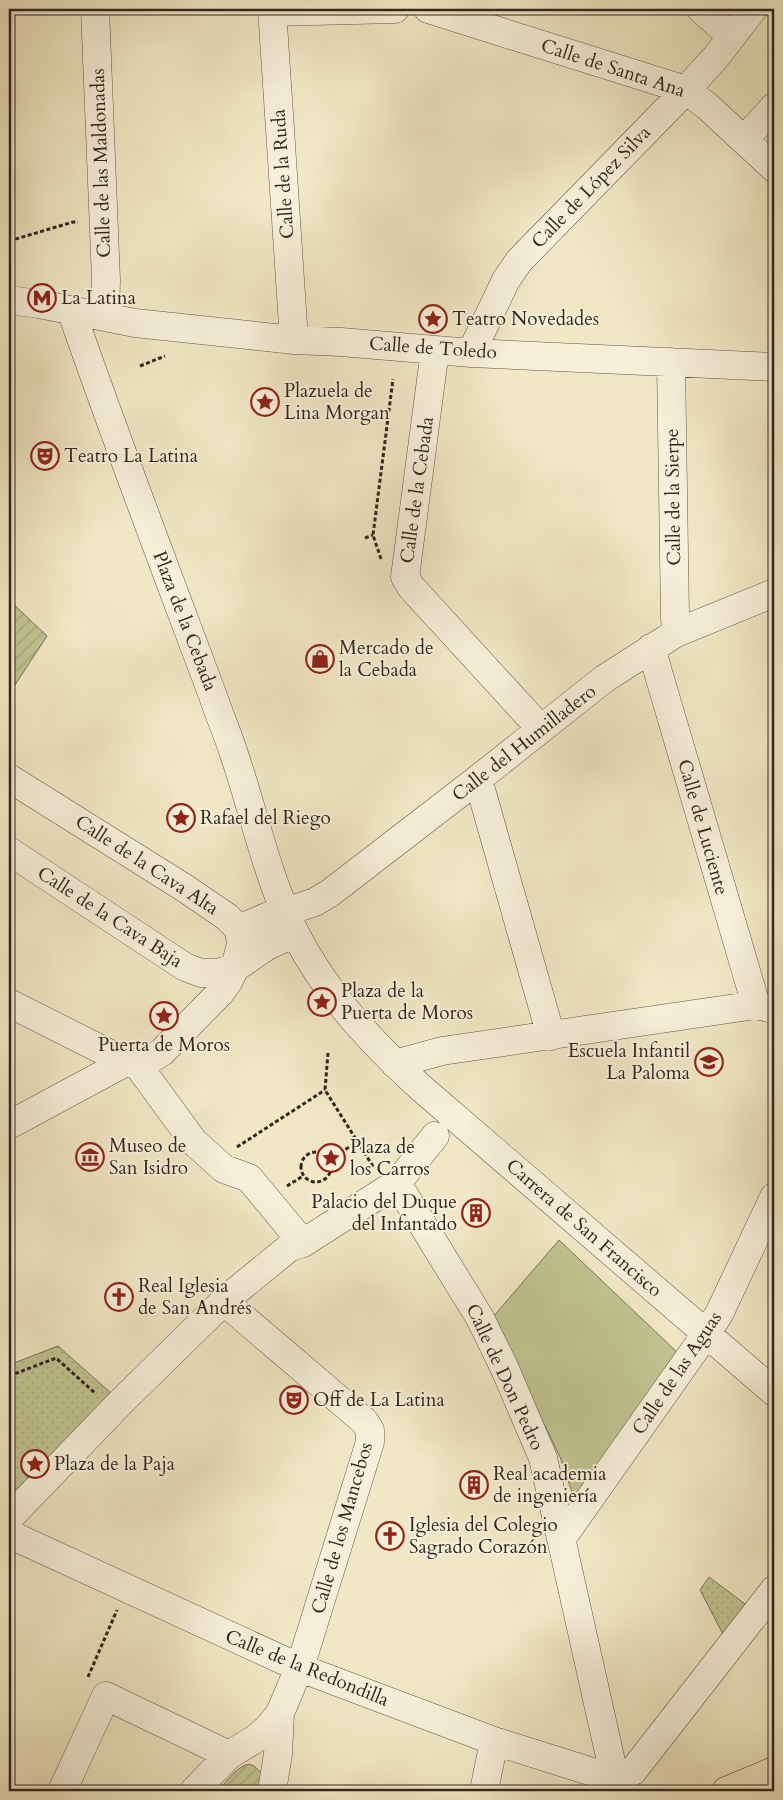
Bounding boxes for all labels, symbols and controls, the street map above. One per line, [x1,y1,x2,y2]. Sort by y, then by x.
street label: Calle de Santa Ana [537,32,689,104]
street label: Calle de las Maldonadas [85,68,117,258]
street label: Calle de la Ruda [265,108,301,240]
street label: Calle de López Silva [526,120,656,254]
metro station icon: La Latina [27,283,57,313]
place label: La Latina [61,285,136,311]
place icon: Teatro Novedades [418,304,448,334]
place label: Teatro Novedades [452,306,599,332]
street label: Calle de Toledo [368,331,498,365]
place label: Plazuela de Lina Morgan [284,378,390,426]
place icon: Plazuela de Lina Morgan [250,387,280,417]
street label: Calle de la Cebada [394,415,440,565]
street label: Calle de la Sierpe [659,428,687,566]
theatre icon: Teatro La Latina [30,441,60,471]
place label: Teatro La Latina [64,443,198,469]
street label: Plaza de la Cebada [146,547,224,695]
place label: Mercado de la Cebada [339,635,434,683]
shop icon: Mercado de la Cebada [305,644,335,674]
street label: Calle del Humilladero [447,678,601,808]
street label: Calle de Luciente [671,756,735,898]
place icon: Rafael del Riego [166,803,196,833]
place label: Rafael del Riego [200,805,331,831]
street label: Calle de la Cava Alta [70,809,224,921]
street label: Calle de la Cava Baja [32,860,188,974]
place label: Plaza de la Puerta de Moros [341,978,473,1026]
place icon: Plaza de la Puerta de Moros [307,987,337,1017]
place icon: Puerta de Moros [149,1001,179,1031]
place label: Puerta de Moros [98,1032,230,1058]
place label: Escuela Infantil La Paloma [568,1038,690,1086]
school or university icon: Escuela Infantil La Paloma [694,1047,724,1077]
place label: Museo de San Isidro [109,1133,188,1181]
place label: Plaza de los Carros [350,1134,430,1182]
museum icon: Museo de San Isidro [75,1142,105,1172]
place icon: Plaza de los Carros [316,1143,346,1173]
street label: Carrera de San Francisco [500,1153,668,1303]
place label: Palacio del Duque del Infantado [311,1189,457,1237]
building icon: Palacio del Duque del Infantado [461,1198,491,1228]
place label: Real Iglesia de San Andrés [138,1273,252,1321]
church icon: Real Iglesia de San Andrés [104,1282,134,1312]
street label: Calle de Don Pedro [460,1300,550,1454]
street label: Calle de las Aguas [626,1306,728,1440]
theatre icon: Off de La Latina [279,1385,309,1415]
place label: Off de La Latina [313,1387,445,1413]
street label: Calle de los Mancebos [305,1439,379,1617]
place icon: Plaza de la Paja [20,1449,50,1479]
place label: Plaza de la Paja [54,1451,175,1477]
place label: Real academia de ingeniería [493,1461,606,1509]
building icon: Real academia de ingeniería [459,1470,489,1500]
place label: Iglesia del Colegio Sagrado Corazón [409,1512,558,1560]
church icon: Iglesia del Colegio Sagrado Corazón [375,1521,405,1551]
street label: Calle de la Redondilla [221,1623,393,1713]

